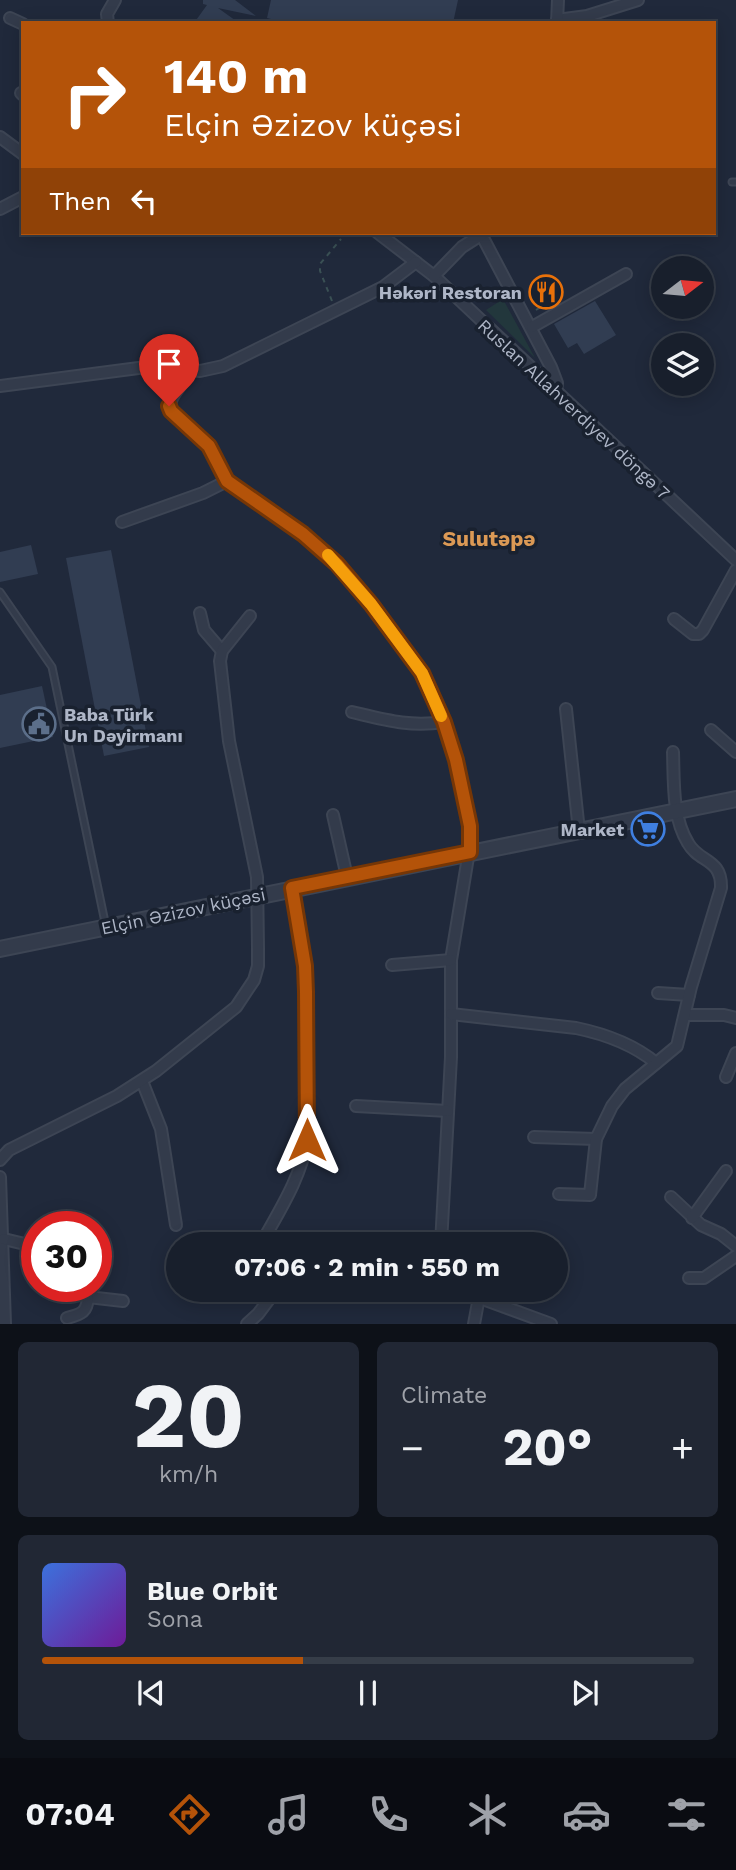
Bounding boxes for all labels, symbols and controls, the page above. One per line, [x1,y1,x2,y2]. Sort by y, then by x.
text: 140 m [164,47,308,105]
icon: right [49,49,140,140]
text: Elçin Əzizov küçəsi [164,106,462,144]
icon: left [125,182,163,220]
text: Then [49,186,111,216]
north arrow [651,256,714,318]
map controls [651,256,714,396]
restaurant icon: Həkəri Restoran [527,273,565,311]
place label: Həkəri Restoran [379,282,522,303]
street label: Ruslan Allahverdiyev döngə 7 [474,314,674,504]
button: layers [651,333,714,396]
pin [139,334,199,406]
icon: arrive [150,345,188,383]
district label: Sulutəpə [442,526,536,551]
place label: Baba Türk Un Dəyirmanı [64,704,183,746]
public building icon: Baba Türk Un Dəyirmanı [20,705,58,743]
supermarket icon: Market [629,810,667,848]
place label: Market [561,819,624,840]
street label: Elçin Əzizov küçəsi [99,883,267,939]
position arrow [270,1103,344,1177]
speed limit sign: 30 [21,1211,112,1302]
text: 07:06 · 2 min · 550 m [234,1252,500,1282]
text: 20 [132,1362,245,1469]
text: Climate [401,1382,487,1409]
text: 20° [502,1417,593,1478]
text: − [401,1426,424,1470]
text: + [671,1426,694,1470]
text: km/h [159,1461,218,1488]
text: Blue Orbit [147,1576,277,1606]
text: Sona [147,1606,203,1633]
icon: previous [132,1674,170,1712]
icon: pause [349,1674,387,1712]
icon: next [566,1674,604,1712]
icon: directions [165,1790,214,1839]
icon: music [264,1790,313,1839]
icon: phone [364,1790,413,1839]
icon: climate [463,1790,512,1839]
icon: car [562,1790,611,1839]
icon: filters [662,1790,711,1839]
text: 07:04 [25,1795,115,1833]

